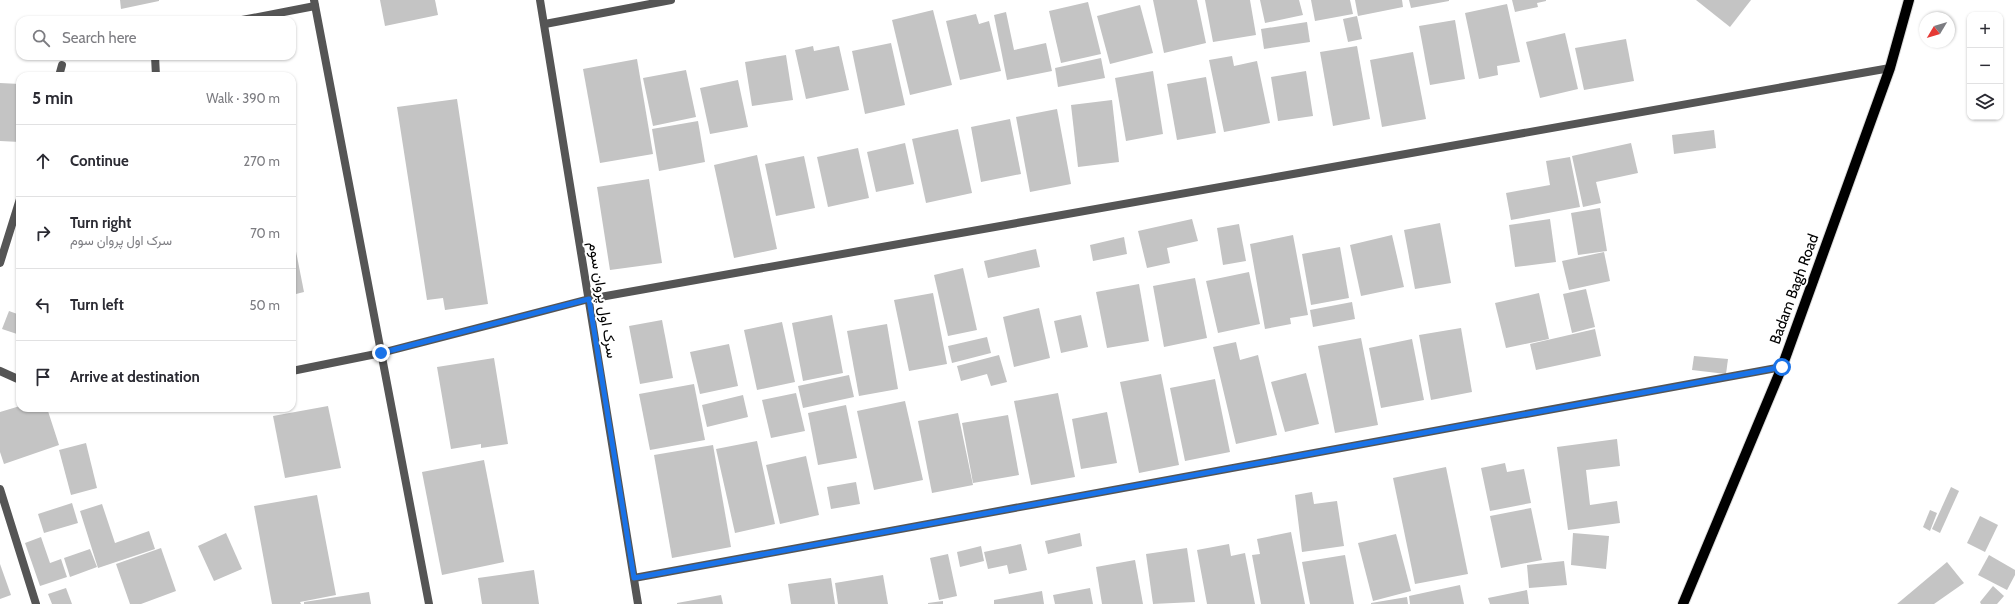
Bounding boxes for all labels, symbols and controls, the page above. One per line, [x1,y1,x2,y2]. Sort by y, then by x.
north arrow [1919,12,1955,48]
map controls [1967,12,2003,120]
button: + [1967,12,2003,48]
search box [16,16,296,60]
icon: search [30,27,52,49]
text: Search here [62,29,137,47]
button: − [1967,48,2003,84]
button: layers [1967,84,2003,120]
text: 5 min [32,88,73,108]
text: Walk · 390 m [206,90,280,106]
icon: ahead [32,150,54,172]
text: Continue [70,152,129,170]
text: 270 m [243,153,280,169]
text: Turn right [70,214,131,232]
icon: right [32,222,54,244]
text: 70 m [250,225,280,241]
street label: Badam Bagh Road [1766,231,1822,347]
text: سرک اول پروان سوم [70,232,172,248]
street label: سرک اول پروان سوم [584,240,621,360]
icon: left [32,294,54,316]
text: Turn left [70,296,124,314]
text: 50 m [250,297,280,313]
route end [372,344,390,362]
route start [1773,358,1791,376]
icon: arrive [32,366,54,388]
text: Arrive at destination [70,368,200,386]

